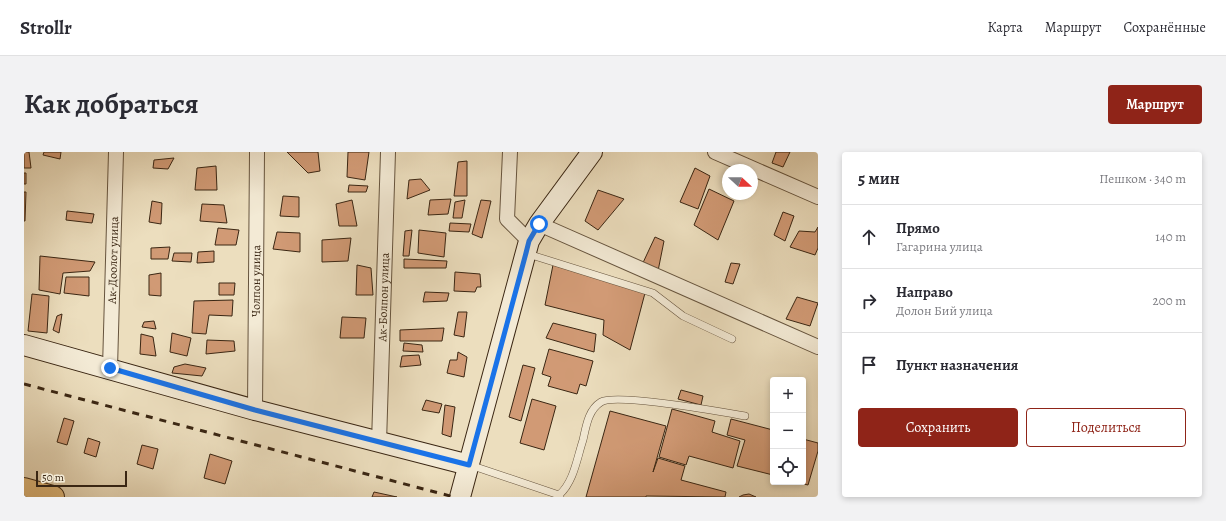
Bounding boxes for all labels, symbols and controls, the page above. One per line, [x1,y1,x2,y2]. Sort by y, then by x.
text: Strollr [20,15,72,41]
text: Карта [988,18,1023,37]
text: Маршрут [1045,18,1101,37]
text: Сохранённые [1123,18,1206,37]
text: Как добраться [24,85,199,123]
button: Маршрут [1108,85,1202,124]
north arrow [722,164,758,200]
text: 5 мин [858,167,900,190]
text: Пешком · 340 m [1099,170,1186,187]
route start [530,215,548,233]
street label: Ак-Доолот улица [104,216,122,305]
text: Прямо [896,218,940,238]
icon: ahead [858,226,880,248]
text: 140 m [1155,228,1186,245]
text: Гагарина улица [896,238,983,255]
street label: Чолпон улица [248,245,264,317]
street label: Ак-Болпон улица [374,252,393,343]
text: Направо [896,282,953,302]
icon: right [858,290,880,312]
text: 200 m [1153,292,1186,309]
text: Долон Бий улица [896,302,993,319]
icon: arrive [858,354,880,376]
text: Пункт назначения [896,355,1018,375]
route end [101,359,119,377]
map controls [770,377,806,485]
button: + [770,377,806,413]
button: Сохранить [858,408,1018,447]
button: Поделиться [1026,408,1186,447]
button: − [770,413,806,449]
button: locate [770,449,806,485]
scale bar [36,469,127,488]
text: 50 m [42,470,64,485]

